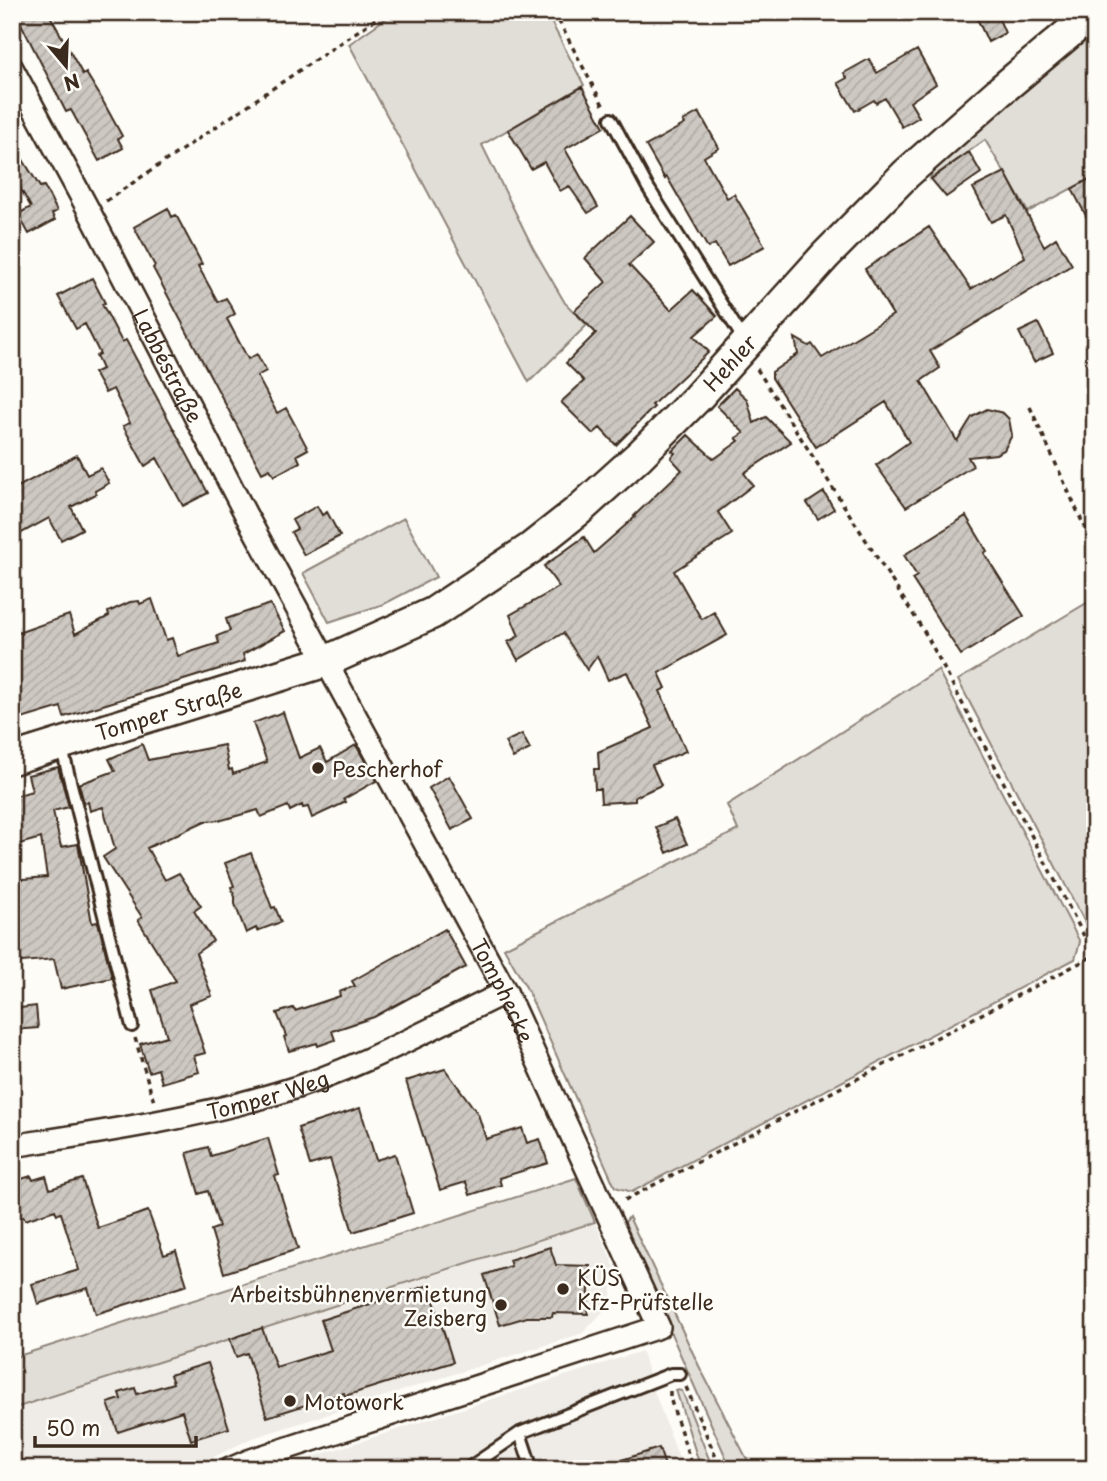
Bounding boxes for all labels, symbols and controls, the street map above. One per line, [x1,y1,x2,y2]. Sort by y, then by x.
north arrow [32,32,102,102]
text: N [60,67,84,99]
street label: Labbéstraße [126,303,211,428]
street label: Hehler [695,326,764,398]
street label: Tomper Straße [91,672,246,748]
place label: Pescherhof [332,752,444,784]
marker: Pescherhof [310,760,326,776]
street label: Tomphecke [464,932,543,1047]
street label: Tomper Weg [204,1061,333,1127]
place label: KÜS Kfz-Prüfstelle [577,1261,714,1317]
place label: Arbeitsbühnenvermietung Zeisberg [230,1277,487,1333]
marker: KÜS Kfz-Prüfstelle [555,1281,571,1297]
marker: Arbeitsbühnenvermietung Zeisberg [493,1297,509,1313]
place label: Motowork [304,1385,404,1417]
marker: Motowork [282,1393,298,1409]
scale bar [35,1404,196,1448]
text: 50 m [46,1411,100,1443]

